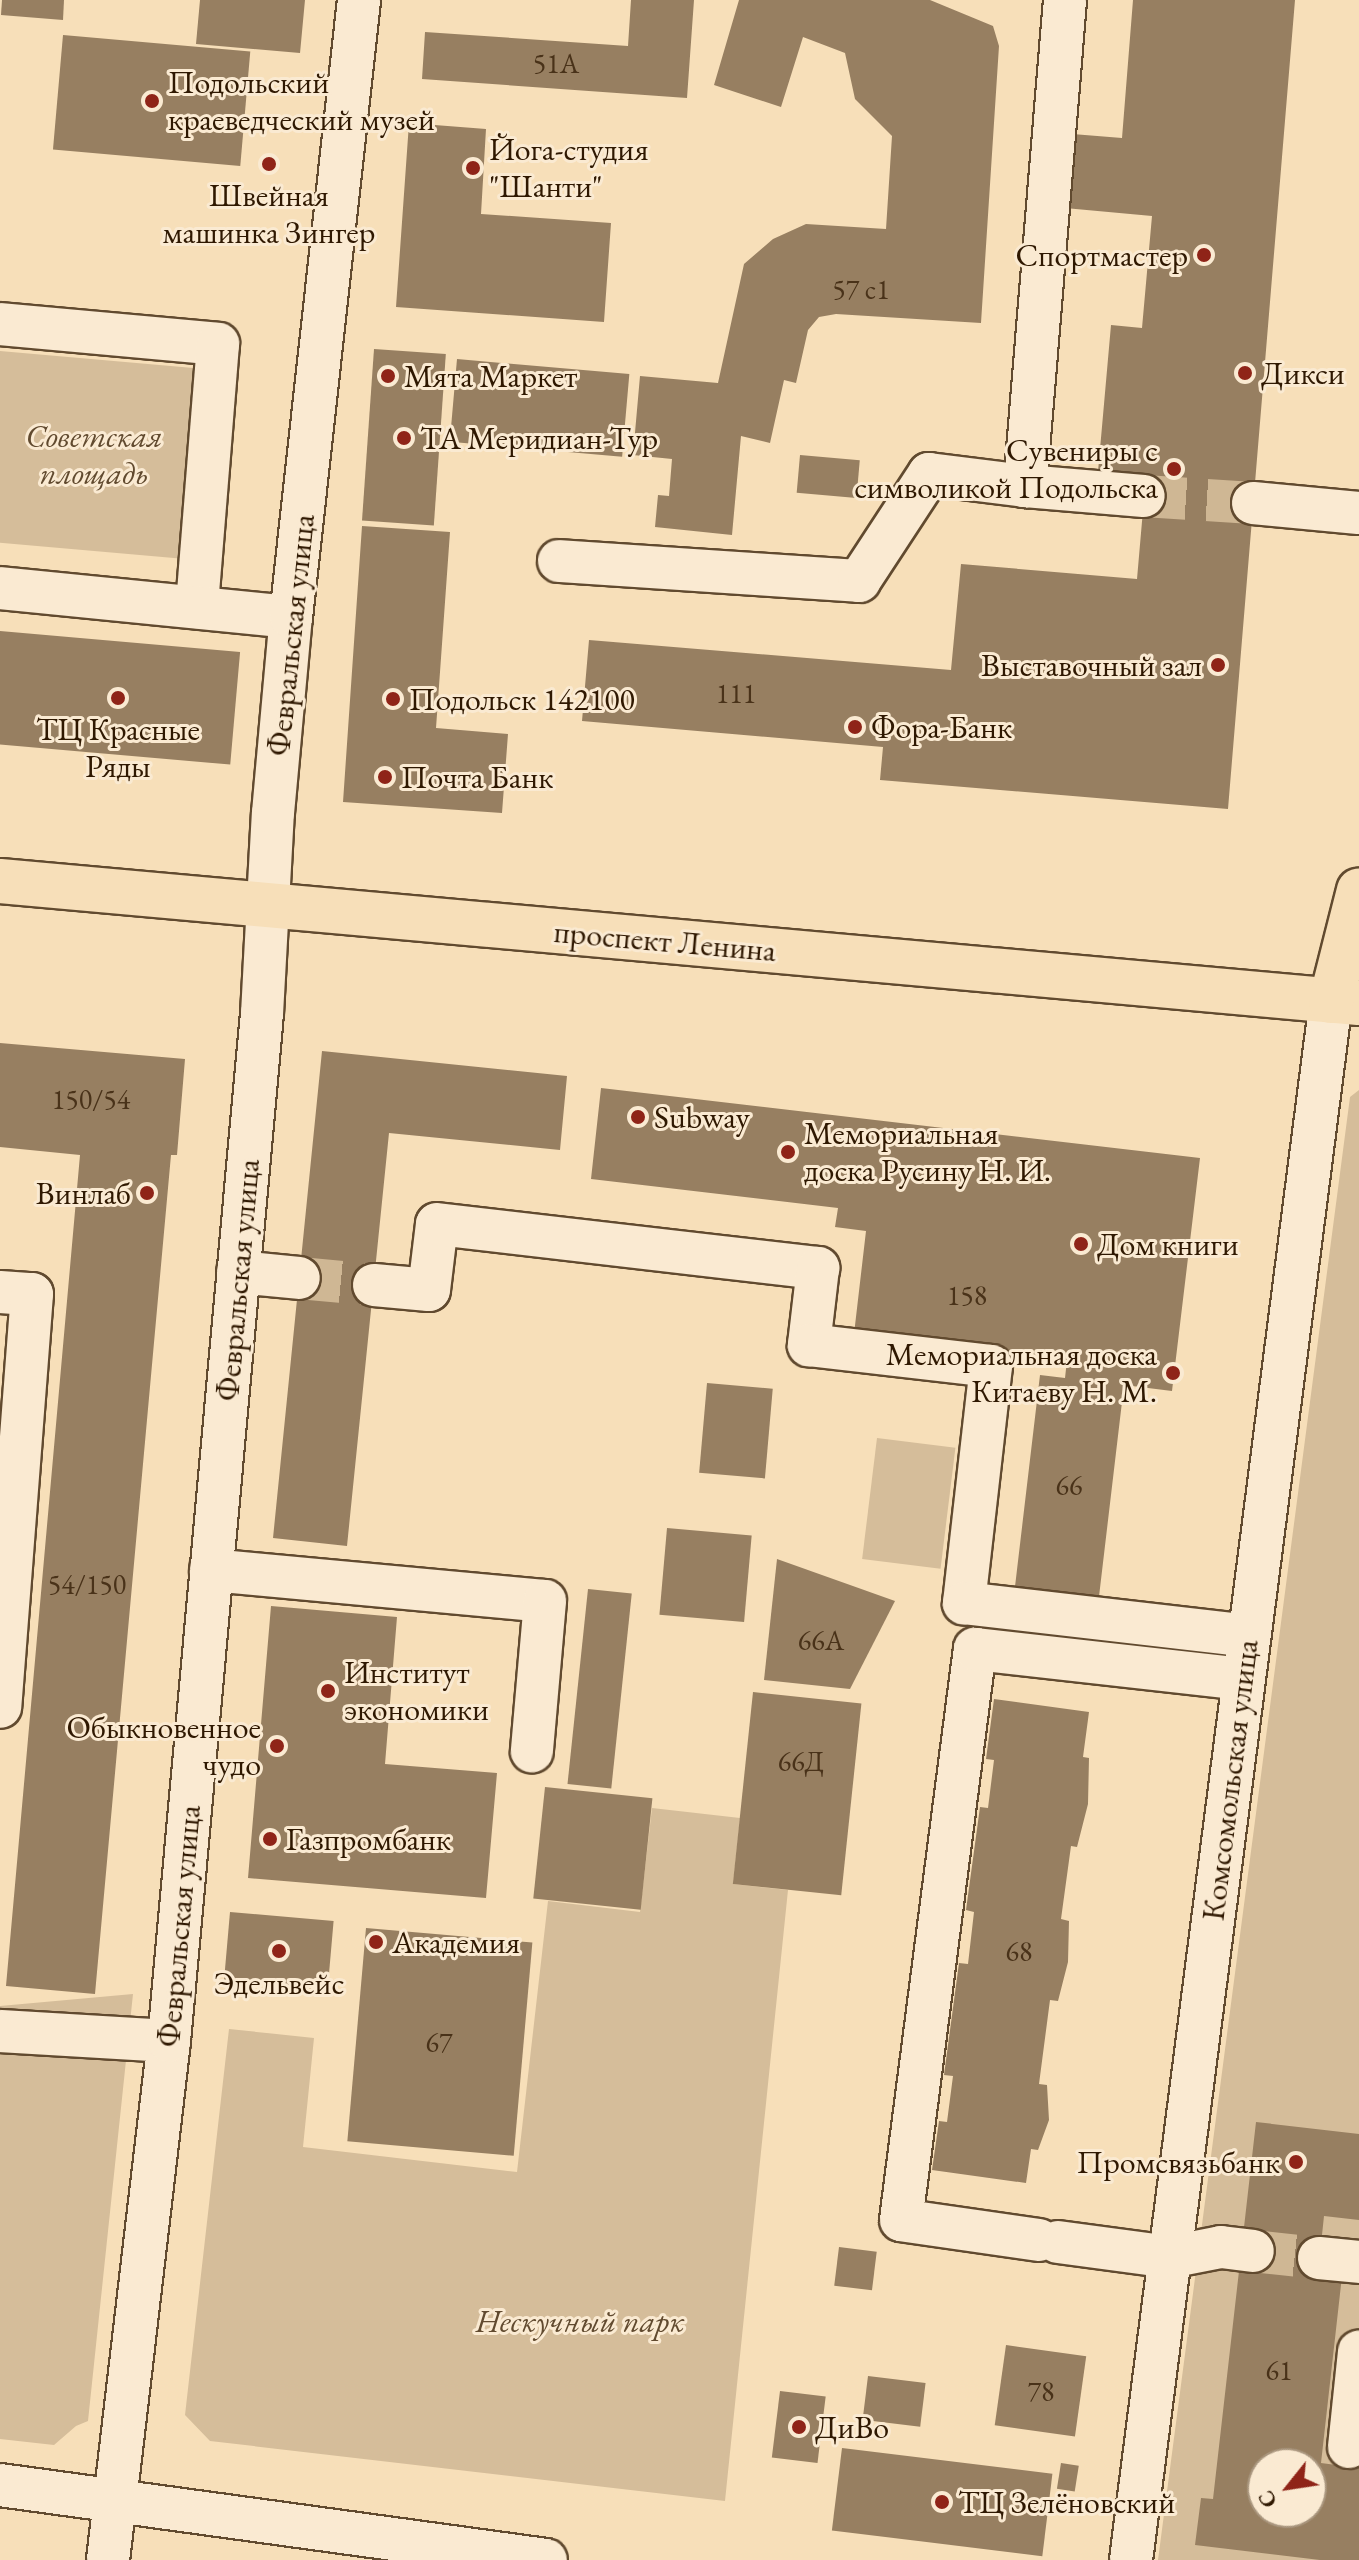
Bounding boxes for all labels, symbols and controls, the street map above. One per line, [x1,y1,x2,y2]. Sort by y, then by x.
house number: 51А [533,46,579,80]
place label: Подольский краеведческий музей [168,64,435,139]
marker: Подольский краеведческий музей [143,92,161,110]
place label: Йога-студия "Шанти" [489,131,649,206]
marker: Швейная машинка Зингер [260,155,278,173]
marker: Йога-студия "Шанти" [464,159,482,177]
place label: Швейная машинка Зингер [163,177,375,252]
place label: Спортмастер [1016,236,1188,274]
marker: Спортмастер [1195,246,1213,264]
house number: 57 с1 [832,272,890,306]
place label: Дикси [1261,354,1345,392]
place label: Мята Маркет [404,357,577,395]
marker: Дикси [1236,364,1254,382]
marker: Мята Маркет [379,367,397,385]
park label: Советская площадь [25,418,163,493]
place label: ТА Меридиан-Тур [420,419,658,457]
marker: ТА Меридиан-Тур [395,429,413,447]
place label: Сувениры с символикой Подольска [854,432,1158,507]
marker: Сувениры с символикой Подольска [1165,460,1183,478]
street label: Февральская улица [259,512,323,758]
place label: Выставочный зал [981,646,1202,684]
marker: Выставочный зал [1209,656,1227,674]
house number: 111 [716,676,756,710]
place label: Подольск 142100 [409,680,635,718]
marker: ТЦ Красные Ряды [109,689,127,707]
marker: Подольск 142100 [384,690,402,708]
place label: Фора-Банк [871,708,1012,746]
place label: ТЦ Красные Ряды [36,711,200,786]
marker: Фора-Банк [846,718,864,736]
place label: Почта Банк [401,758,553,796]
marker: Почта Банк [376,768,394,786]
street label: проспект Ленина [552,912,778,970]
house number: 150/54 [52,1082,130,1116]
place label: Subway [654,1098,750,1136]
marker: Subway [629,1108,647,1126]
place label: Мемориальная доска Русину Н. И. [804,1115,1051,1190]
marker: Мемориальная доска Русину Н. И. [779,1143,797,1161]
street label: Февральская улица [208,1157,268,1403]
place label: Винлаб [36,1174,131,1212]
marker: Винлаб [138,1184,156,1202]
place label: Дом книги [1097,1225,1239,1263]
marker: Дом книги [1072,1235,1090,1253]
house number: 158 [947,1278,987,1312]
place label: Мемориальная доска Китаеву Н. М. [886,1336,1157,1411]
marker: Мемориальная доска Китаеву Н. М. [1164,1364,1182,1382]
house number: 66 [1056,1468,1082,1502]
house number: 54/150 [48,1567,126,1601]
house number: 66А [798,1623,844,1657]
street label: Комсомольская улица [1194,1637,1266,1923]
place label: Институт экономики [344,1654,489,1729]
marker: Институт экономики [319,1682,337,1700]
place label: Обыкновенное чудо [66,1709,261,1784]
marker: Обыкновенное чудо [268,1737,286,1755]
house number: 66Д [778,1744,824,1778]
street label: Февральская улица [149,1803,209,2049]
place label: Газпромбанк [286,1820,451,1858]
marker: Газпромбанк [261,1830,279,1848]
place label: Академия [392,1923,520,1961]
marker: Академия [367,1933,385,1951]
house number: 68 [1006,1934,1032,1968]
marker: Эдельвейс [270,1942,288,1960]
place label: Эдельвейс [214,1964,344,2002]
house number: 67 [426,2025,452,2059]
place label: Промсвязьбанк [1077,2143,1280,2181]
marker: Промсвязьбанк [1287,2153,1305,2171]
park label: Нескучный парк [476,2302,684,2340]
house number: 61 [1266,2353,1292,2387]
house number: 78 [1028,2374,1054,2408]
place label: ДиВо [815,2408,889,2446]
marker: ДиВо [790,2418,808,2436]
north arrow [1247,2448,1327,2528]
place label: ТЦ Зелёновский [958,2483,1175,2521]
text: С [1251,2485,1284,2513]
marker: ТЦ Зелёновский [933,2493,951,2511]

